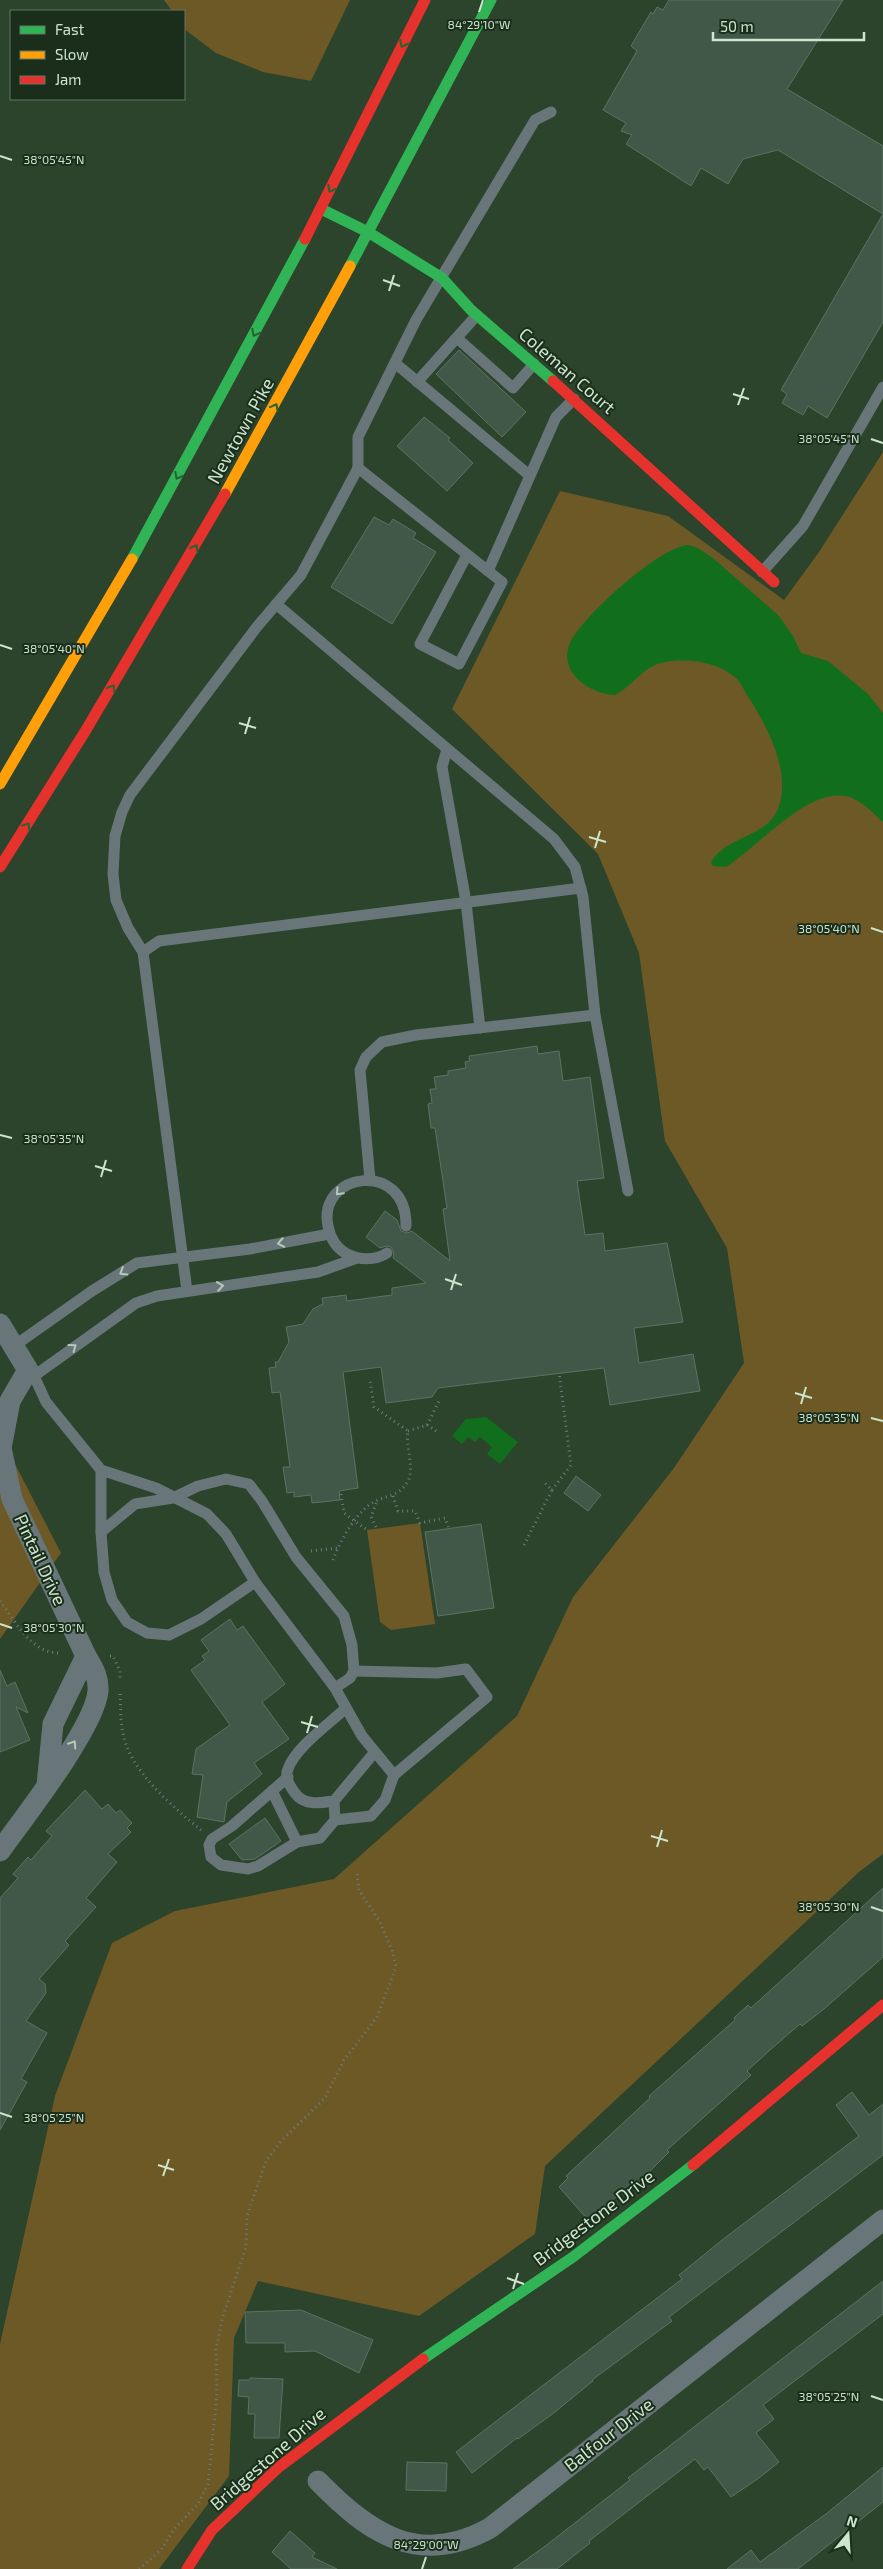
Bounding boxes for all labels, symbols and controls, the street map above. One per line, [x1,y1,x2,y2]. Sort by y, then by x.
legend [10,10,185,100]
scale bar [713,10,864,42]
text: 84°29'10"W [448,17,510,31]
text: 50 m [720,17,754,35]
text: Fast [55,20,85,38]
one-way arrow [399,38,409,47]
text: Slow [55,45,89,63]
text: Jam [55,70,81,88]
text: 38°05'45"N [24,152,84,166]
one-way arrow [327,184,337,193]
street label: Coleman Court [515,322,620,418]
one-way arrow [251,327,261,336]
street label: Newtown Pike [202,374,278,487]
one-way arrow [269,403,279,412]
text: 38°05'45"N [799,431,859,445]
one-way arrow [174,471,184,480]
one-way arrow [189,545,199,554]
text: 38°05'40"N [23,641,85,655]
one-way arrow [105,684,115,693]
one-way arrow [21,823,30,832]
text: 38°05'40"N [798,921,860,935]
text: 38°05'35"N [24,1131,84,1145]
one-way arrow [336,1187,345,1196]
one-way arrow [277,1237,286,1248]
one-way arrow [119,1265,128,1275]
one-way arrow [215,1282,224,1292]
one-way arrow [67,1345,76,1353]
text: 38°05'35"N [799,1410,859,1424]
street label: Pintail Drive [10,1510,72,1609]
text: 38°05'30"N [23,1620,85,1634]
one-way arrow [67,1740,76,1749]
text: 38°05'30"N [798,1899,860,1913]
text: 38°05'25"N [24,2110,84,2124]
street label: Bridgestone Drive [529,2165,658,2270]
text: 38°05'25"N [799,2389,859,2403]
street label: Balfour Drive [559,2393,657,2476]
street label: Bridgestone Drive [205,2402,330,2514]
north arrow [823,2509,873,2559]
text: N [845,2512,860,2531]
text: 84°29'00"W [393,2537,459,2551]

